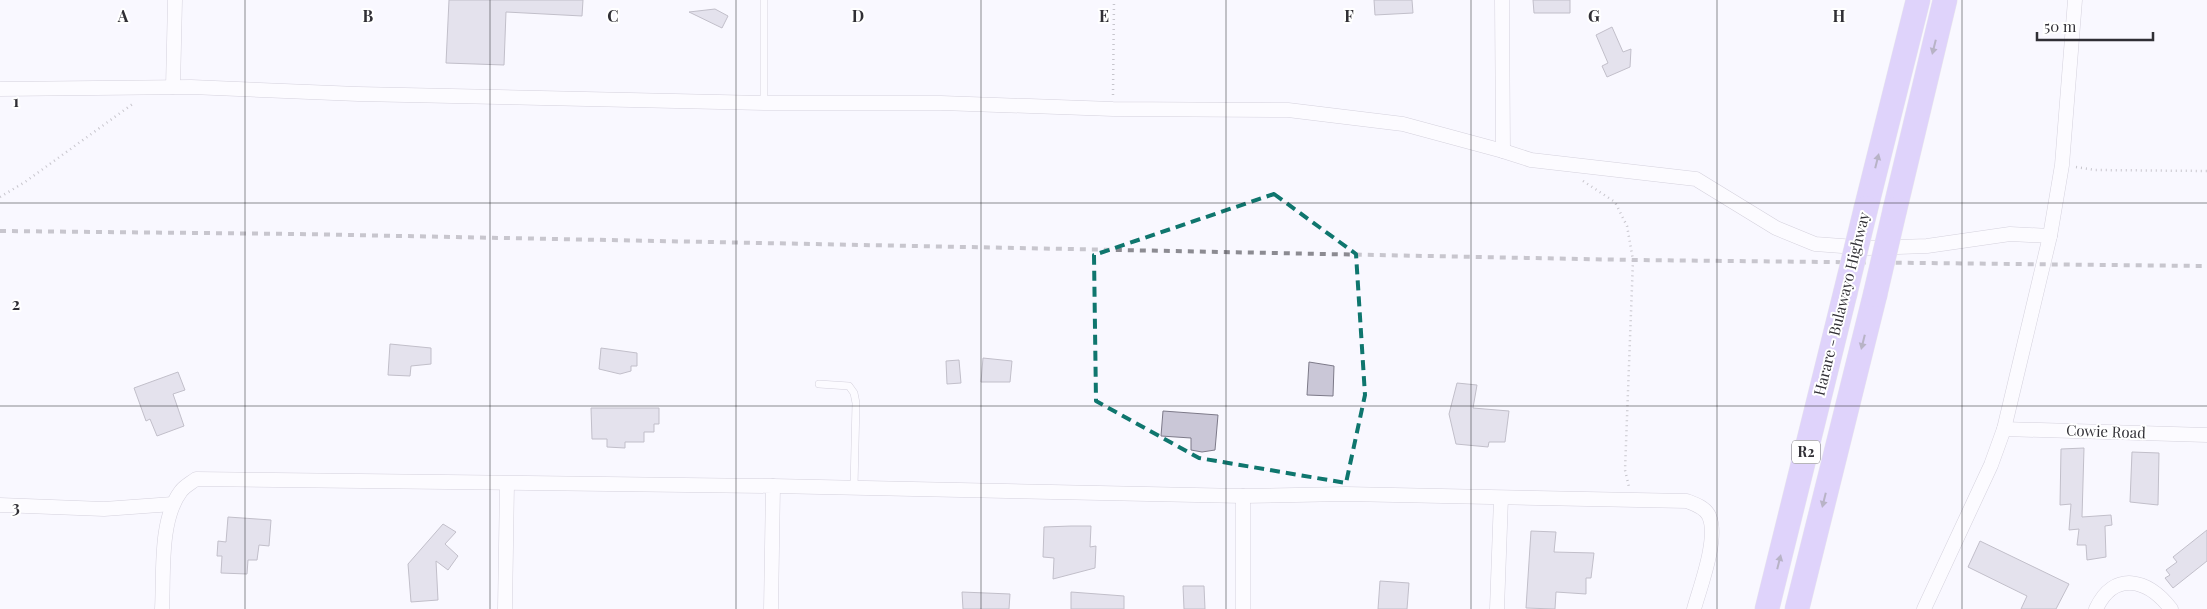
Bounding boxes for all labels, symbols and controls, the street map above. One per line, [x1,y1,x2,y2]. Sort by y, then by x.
text: A [117,5,129,26]
text: B [363,5,374,26]
text: C [607,5,619,26]
text: D [852,5,864,26]
text: E [1099,5,1109,26]
text: F [1344,5,1354,26]
text: G [1588,5,1600,26]
text: H [1833,5,1846,26]
scale bar [2037,10,2153,42]
text: 50 m [2044,16,2077,36]
one-way arrow [1930,40,1938,55]
text: 1 [13,90,19,111]
one-way arrow [1874,153,1882,168]
street label: Harare - Bulawayo Highway [1809,209,1874,398]
text: 2 [12,293,20,314]
one-way arrow [1859,335,1867,350]
street label: Cowie Road [2066,420,2147,442]
road number: R2 [1792,441,1820,464]
one-way arrow [1820,492,1828,507]
text: 3 [12,496,20,517]
one-way arrow [1775,554,1783,569]

